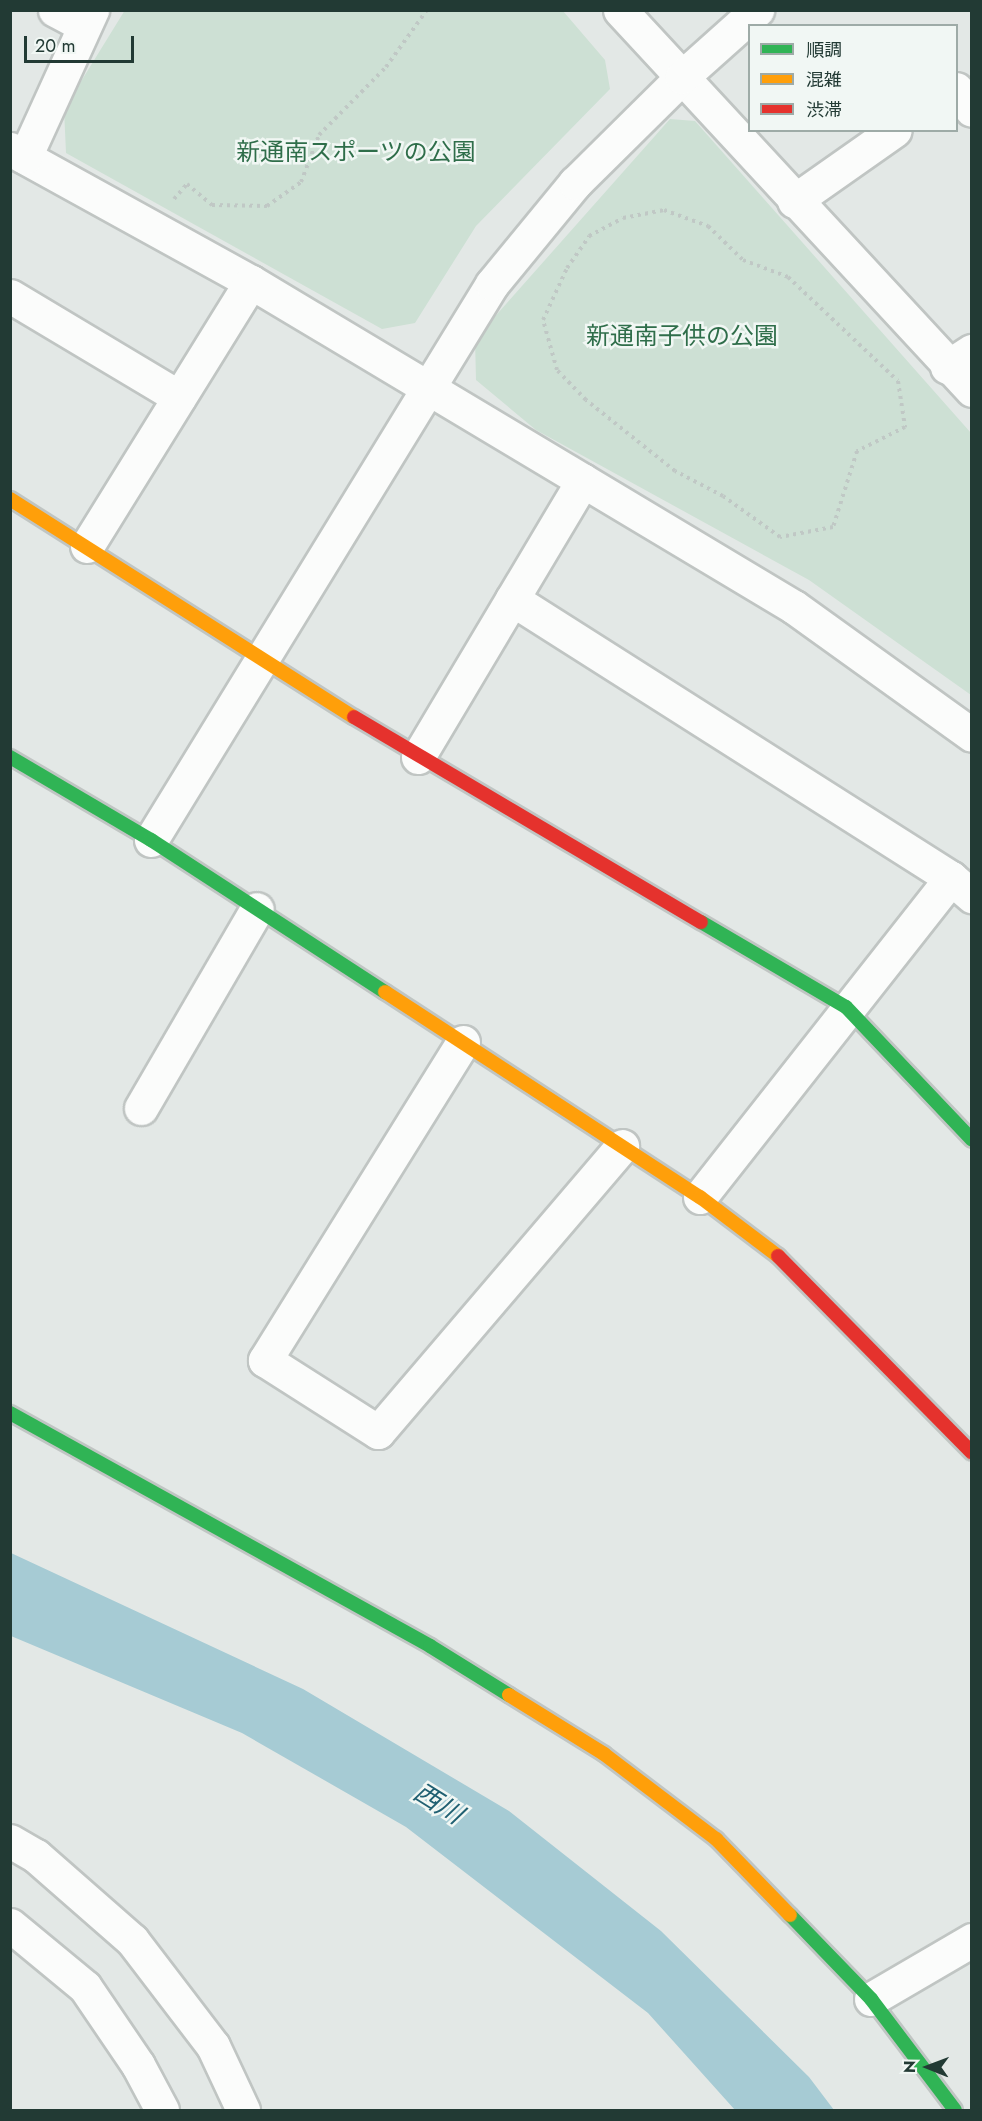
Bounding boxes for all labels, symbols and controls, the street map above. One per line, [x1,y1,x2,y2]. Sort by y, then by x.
scale bar [27,24,136,62]
legend [748,24,958,132]
text: 20 m [35,33,75,59]
text: 順調 [806,37,842,63]
text: 混雑 [806,67,842,93]
text: 渋滞 [806,97,842,123]
park label: 新通南スポーツの公園 [236,138,476,166]
park label: 新通南子供の公園 [586,322,778,350]
water label: 西川 [408,1777,468,1831]
north arrow [898,2037,958,2097]
text: N [898,2060,921,2073]

